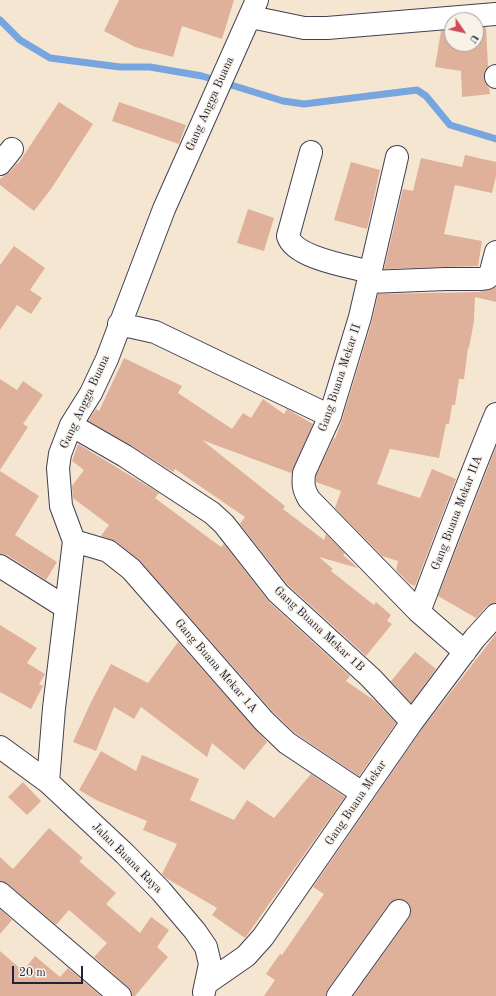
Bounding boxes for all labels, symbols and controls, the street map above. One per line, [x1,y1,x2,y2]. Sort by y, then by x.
north arrow [444,12,484,52]
text: U [467,32,481,45]
street label: Gang Angga Buana [183,55,237,153]
street label: Gang Buana Mekar II [316,322,364,434]
street label: Gang Angga Buana [57,353,113,451]
street label: Gang Buana Mekar IIA [428,454,486,572]
street label: Gang Buana Mekar 1B [271,583,367,675]
street label: Gang Buana Mekar 1A [171,616,261,716]
street label: Gang Buana Mekar [322,758,390,848]
street label: Jalan Buana Raya [89,820,165,896]
scale bar [14,958,85,984]
text: 20 m [19,967,46,979]

